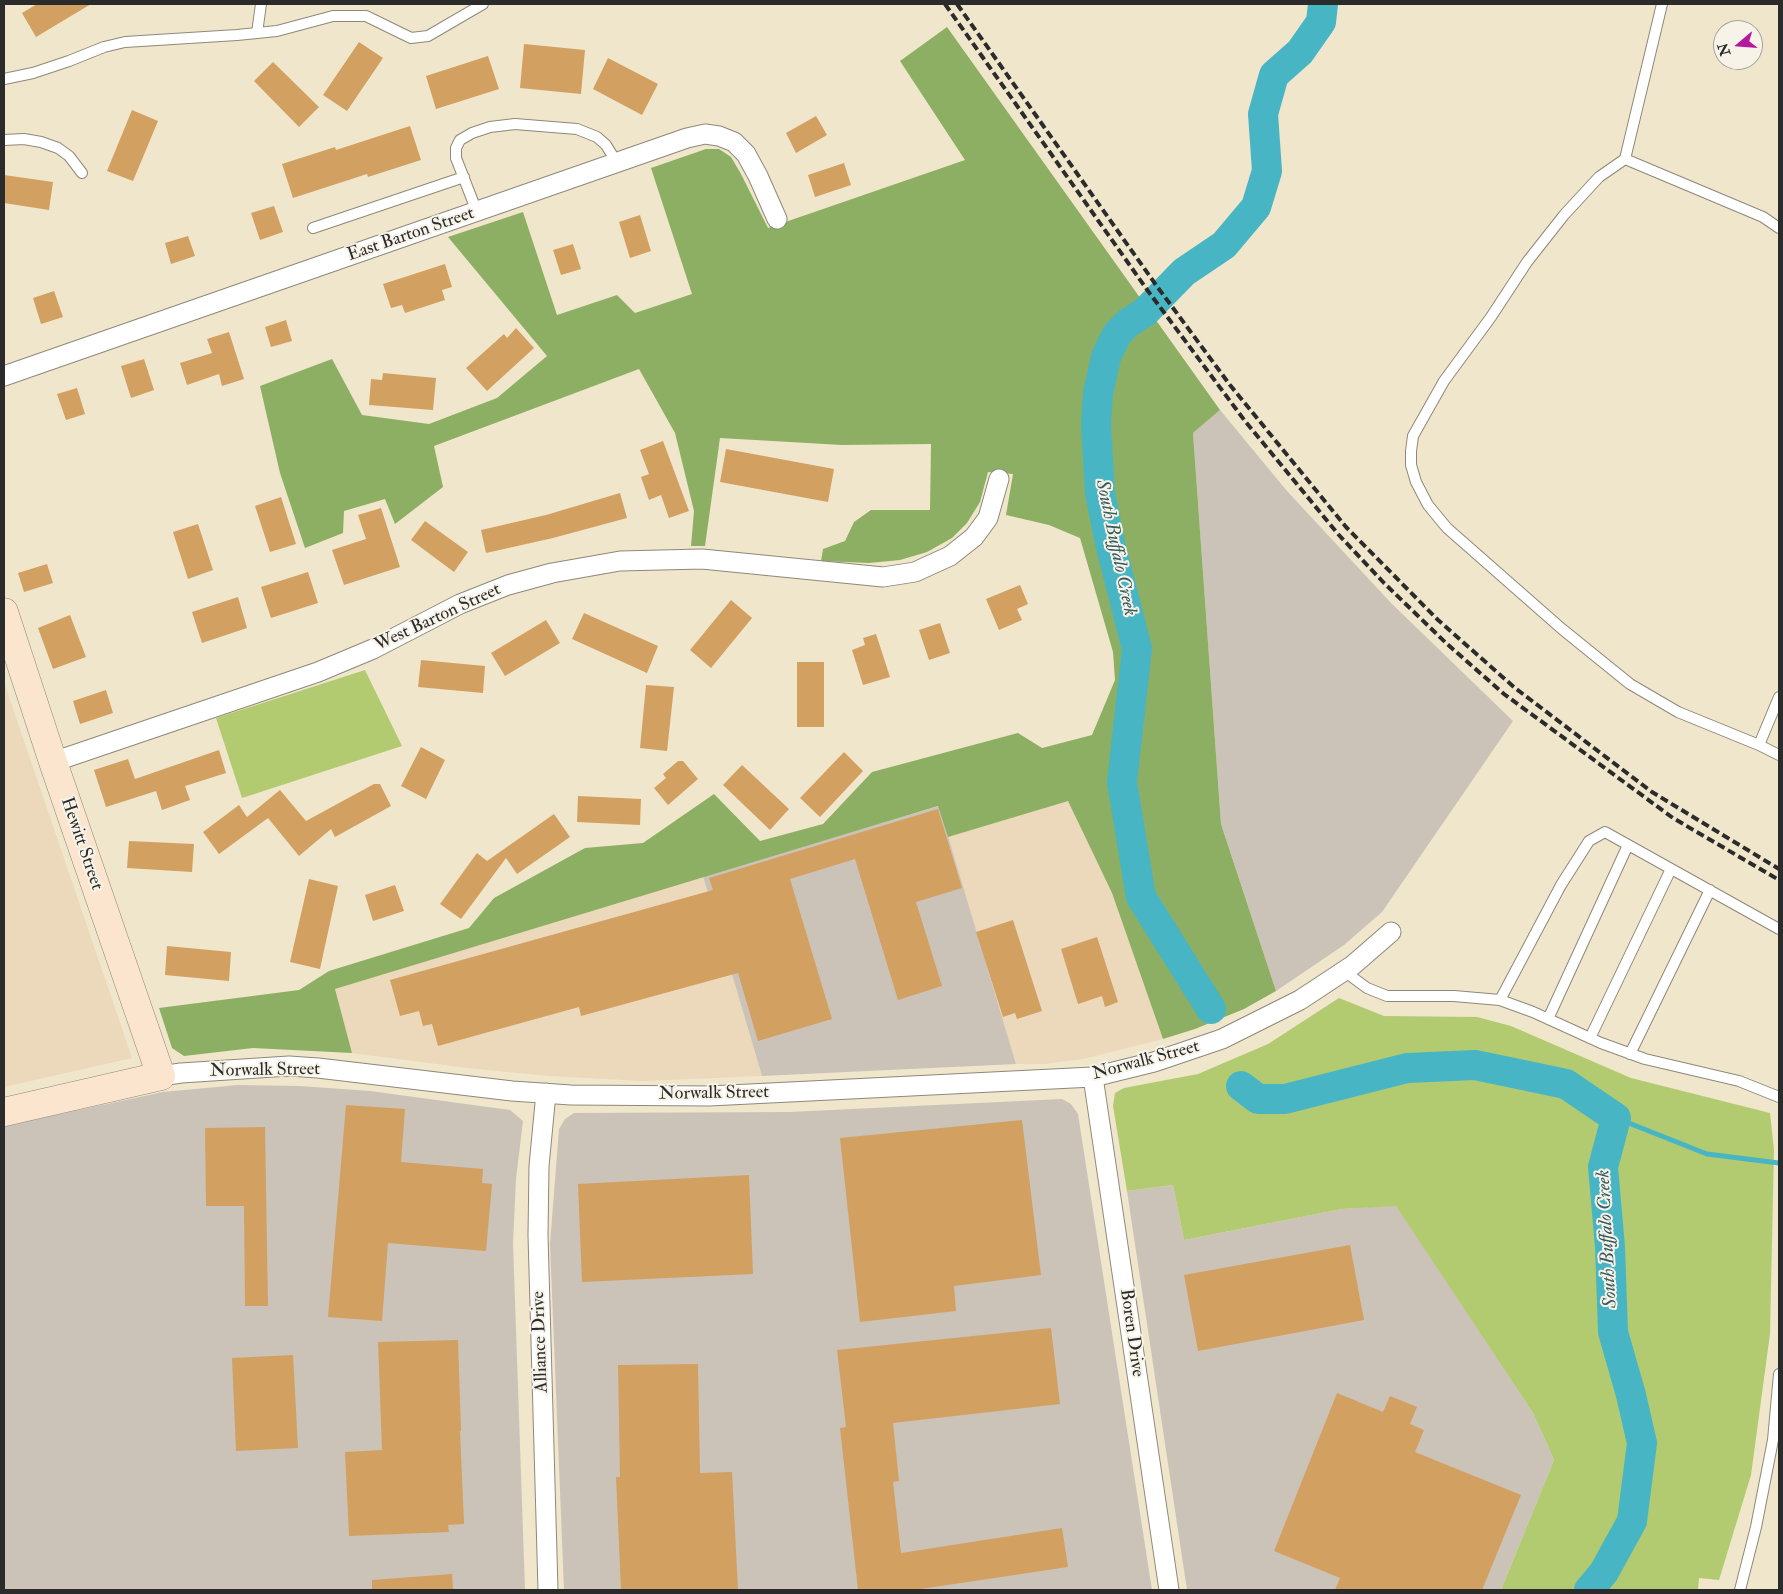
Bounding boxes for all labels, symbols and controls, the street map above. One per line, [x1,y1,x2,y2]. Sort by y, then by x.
north arrow [1713,20,1763,70]
text: N [1714,41,1734,58]
street label: East Barton Street [345,203,477,267]
water label: South Buffalo Creek [1089,478,1141,618]
street label: West Barton Street [371,579,505,657]
street label: Hewitt Street [55,795,107,893]
street label: Norwalk Street [1090,1036,1202,1086]
street label: Norwalk Street [210,1059,320,1083]
street label: Norwalk Street [659,1082,769,1106]
water label: South Buffalo Creek [1593,1169,1623,1309]
street label: Boren Drive [1114,1287,1148,1379]
street label: Alliance Drive [528,1291,554,1393]

